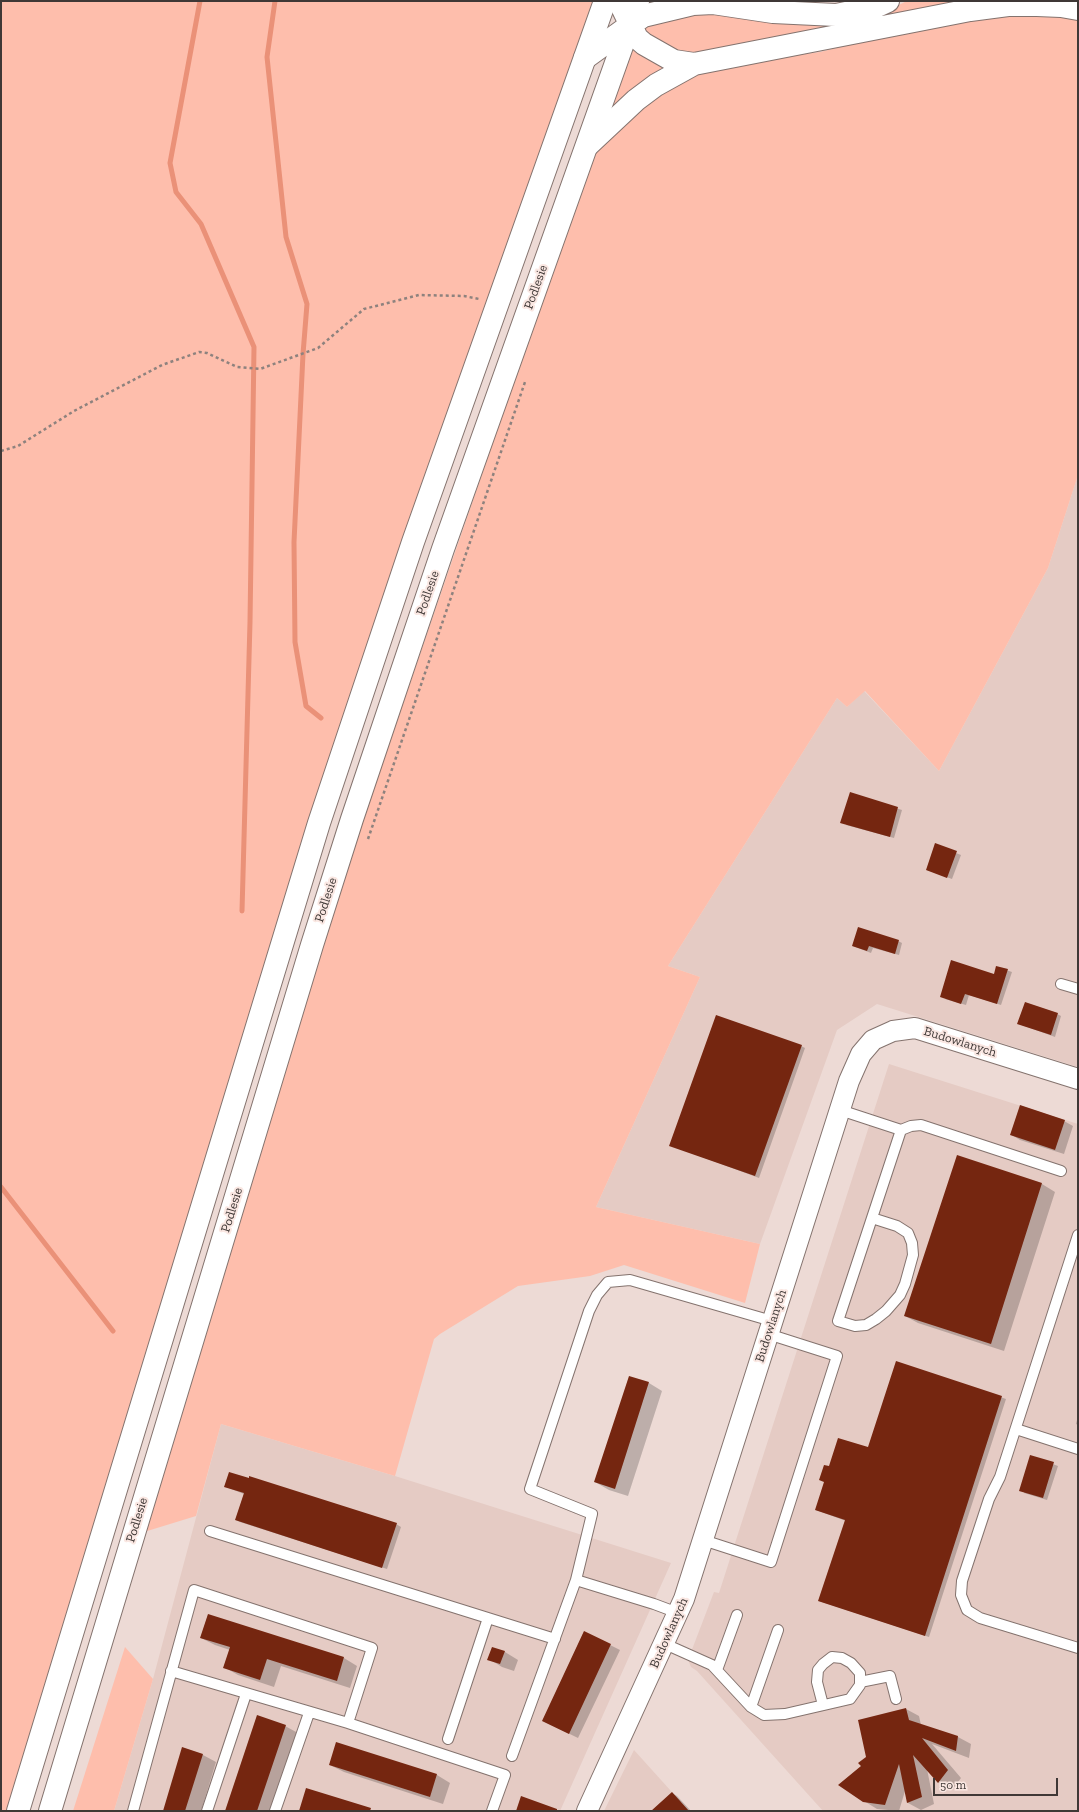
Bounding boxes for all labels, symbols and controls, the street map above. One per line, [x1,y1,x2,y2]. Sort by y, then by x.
street label: Podlesie [521,263,551,311]
street label: Podlesie [413,569,443,617]
street label: Podlesie [311,876,341,924]
street label: Budowlanych [922,1024,998,1060]
street label: Podlesie [218,1186,246,1234]
street label: Budowlanych [752,1288,790,1364]
street label: Podlesie [123,1496,151,1544]
street label: Budowlanych [647,1595,691,1671]
scale bar [935,1770,1060,1796]
text: 50 m [940,1778,966,1792]

